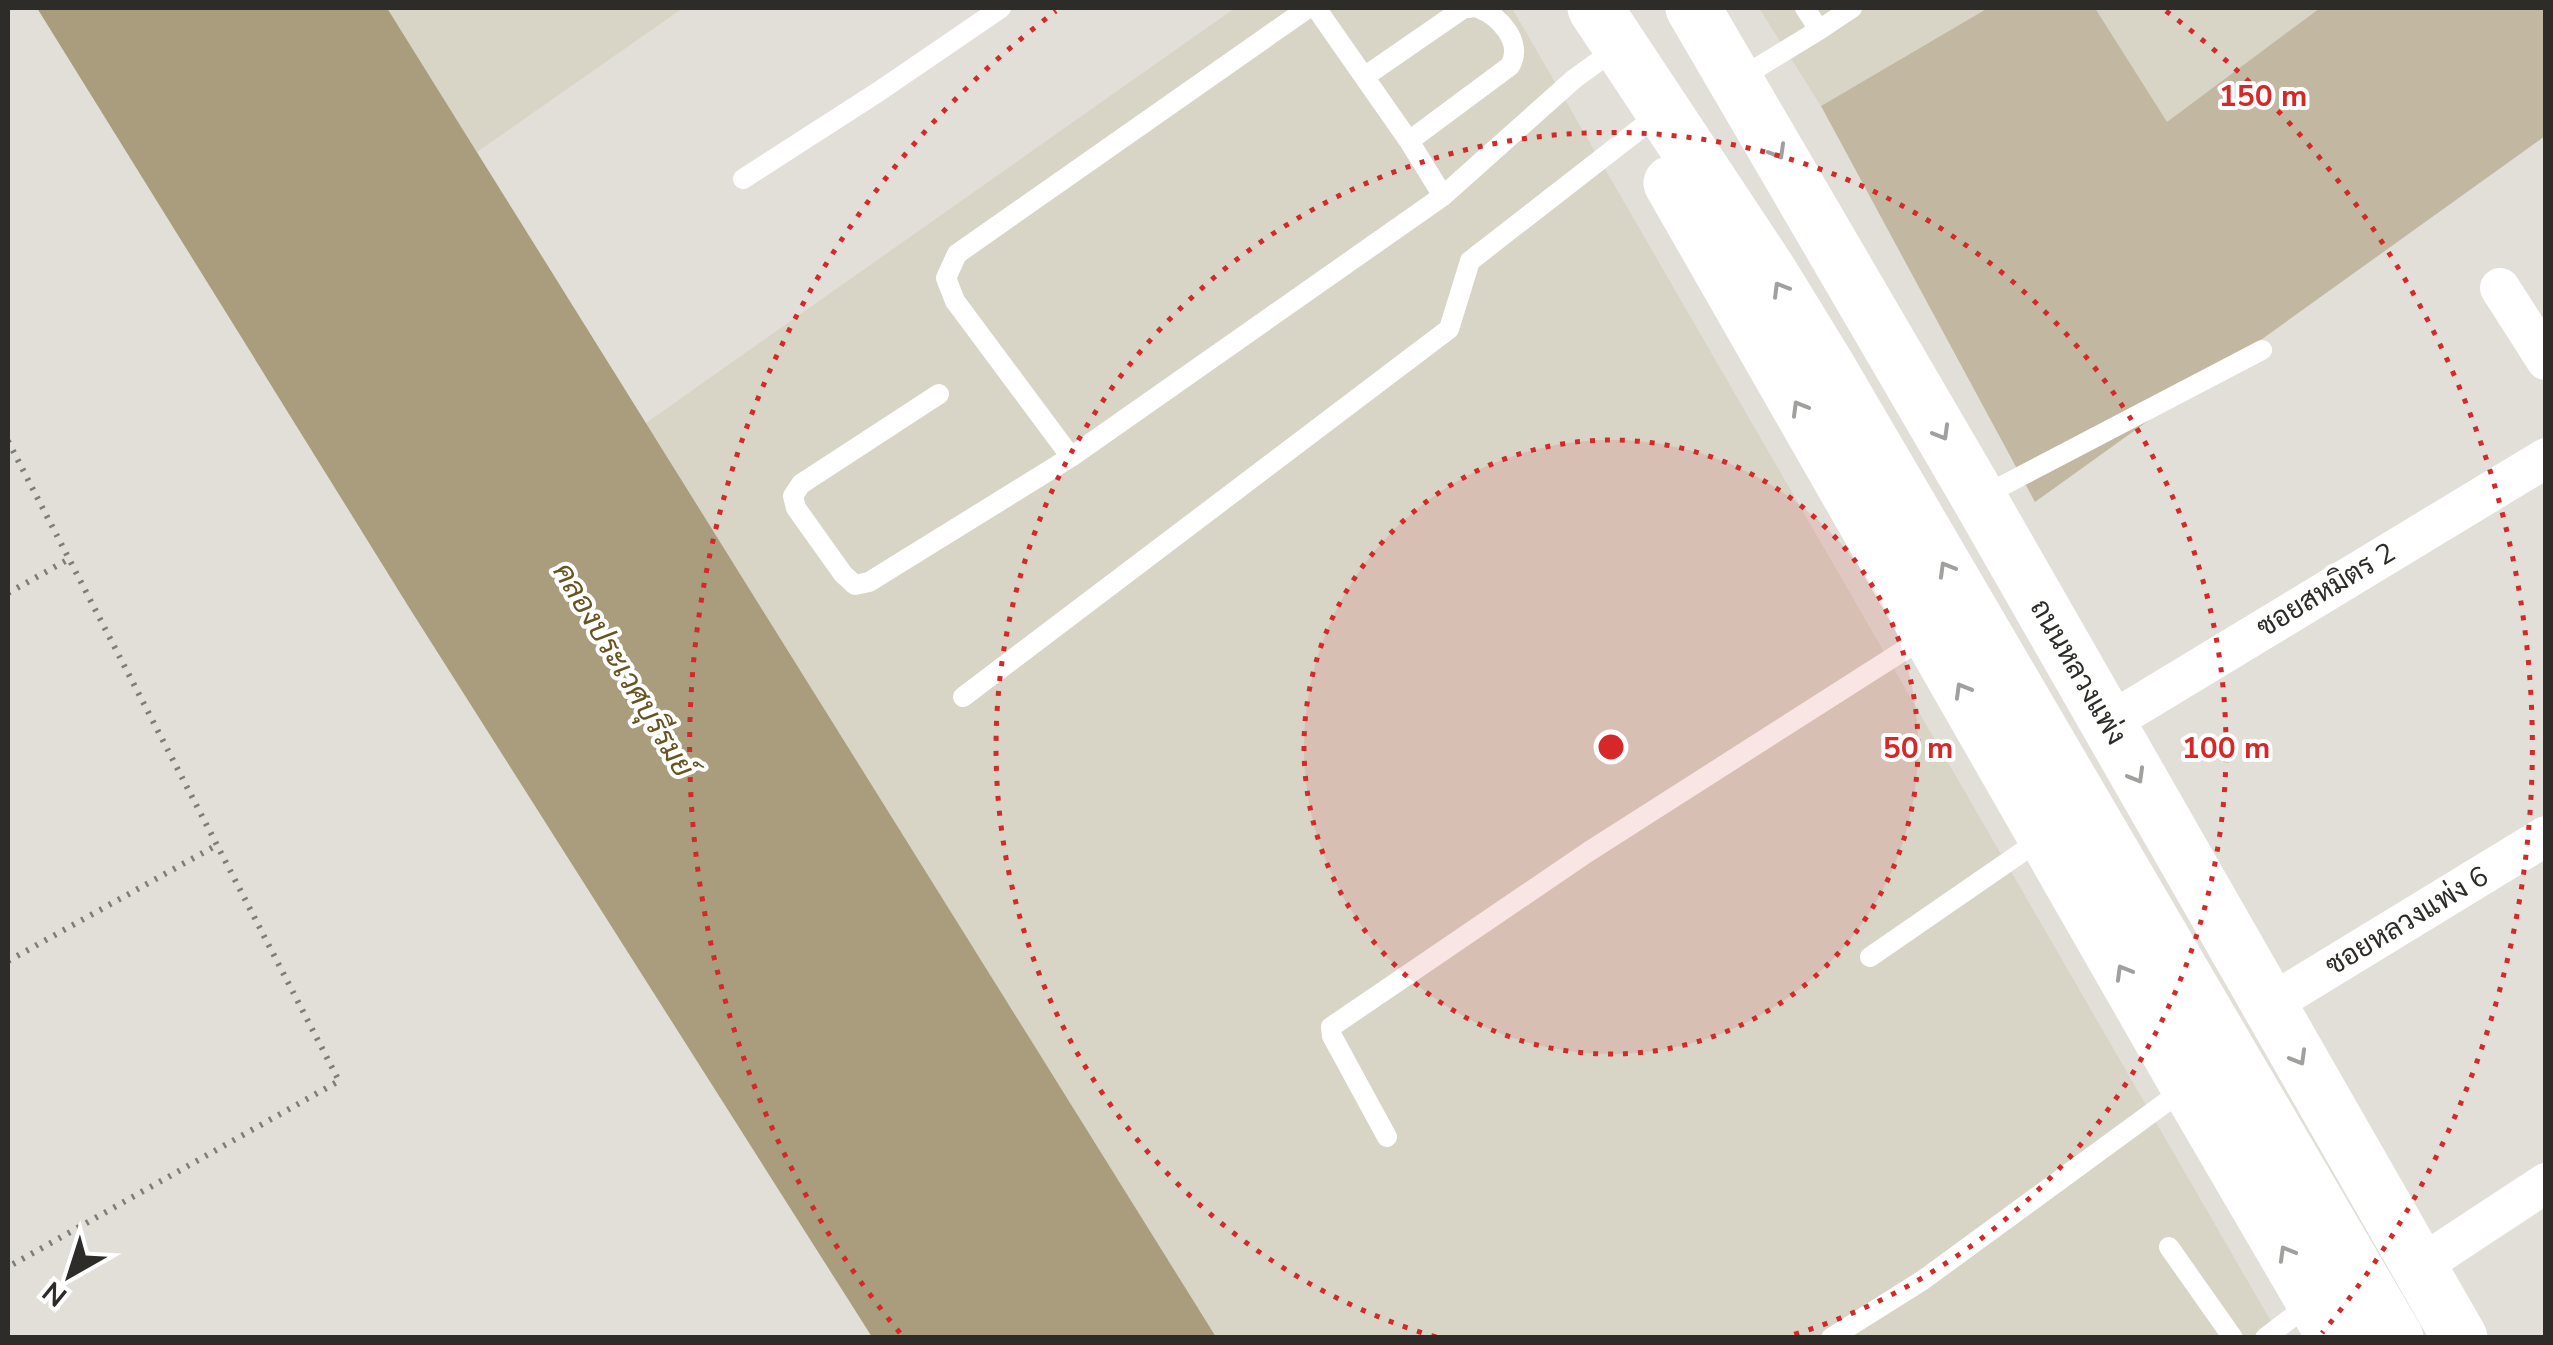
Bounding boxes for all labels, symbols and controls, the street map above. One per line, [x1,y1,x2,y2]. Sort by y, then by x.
text: 150 m [2219,76,2307,117]
one-way arrow [1766,141,1786,159]
one-way arrow [1773,282,1792,300]
one-way arrow [1792,401,1812,419]
one-way arrow [1929,422,1949,440]
street label: ซอยสหมิตร 2 [2250,534,2402,646]
water label: คลองประเวศบุรีรมย์ [543,555,705,788]
one-way arrow [1938,562,1958,580]
street label: ถนนหลวงแพ่ง [2021,592,2135,752]
one-way arrow [1954,683,1974,701]
text: 50 m [1883,728,1953,769]
text: 100 m [2182,728,2270,769]
centre of rings [1593,729,1629,765]
one-way arrow [2125,765,2144,783]
street label: ซอยหลวงแพ่ง 6 [2318,857,2496,985]
one-way arrow [2116,965,2136,983]
one-way arrow [2287,1047,2306,1065]
north arrow [20,1225,120,1325]
one-way arrow [2279,1246,2298,1264]
text: N [35,1272,75,1315]

